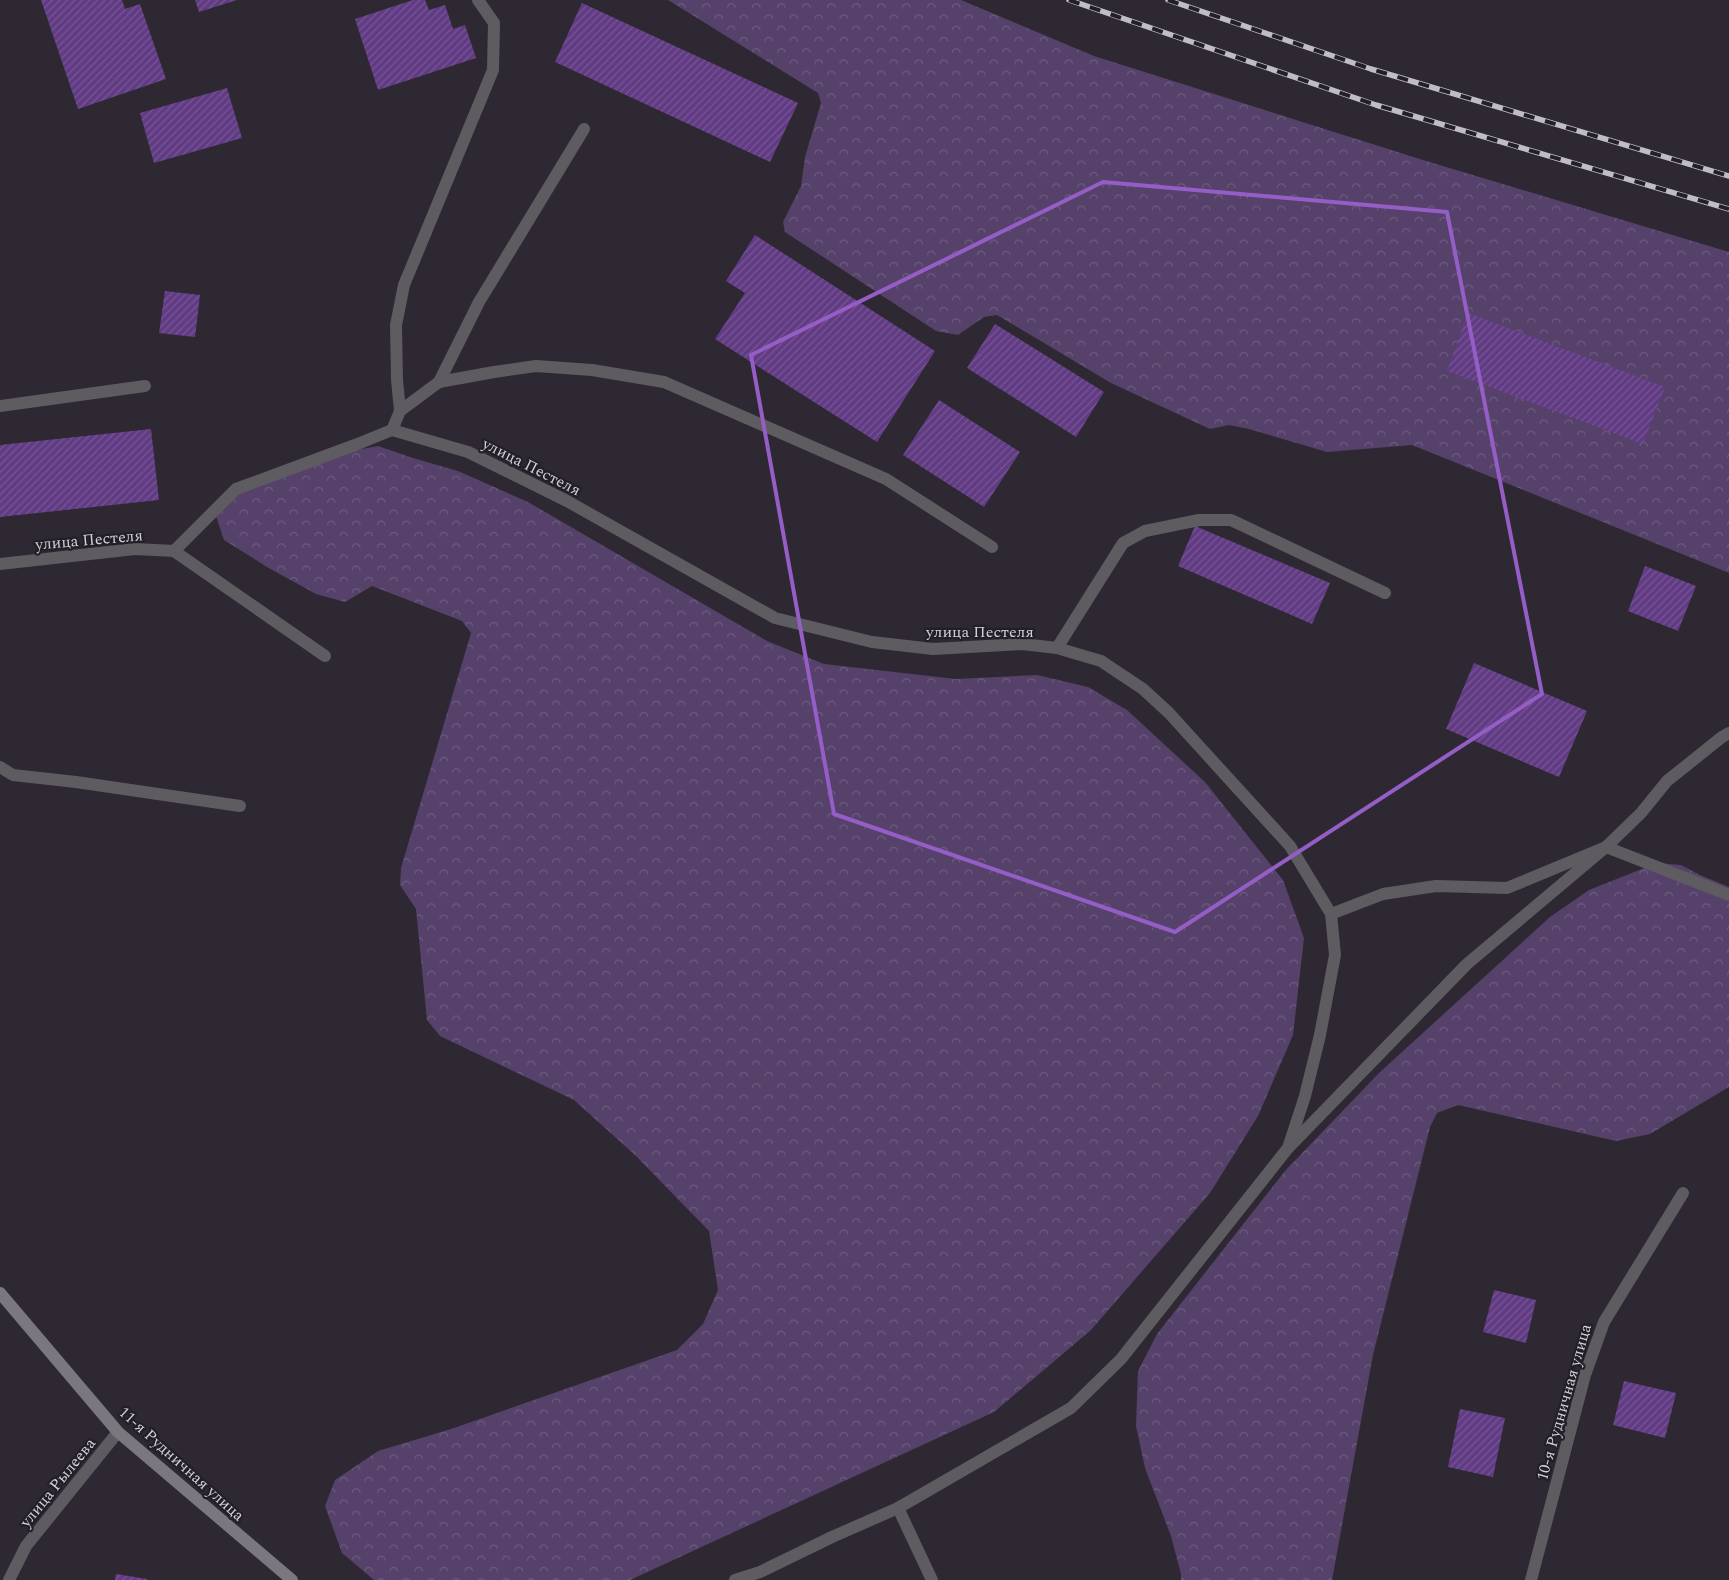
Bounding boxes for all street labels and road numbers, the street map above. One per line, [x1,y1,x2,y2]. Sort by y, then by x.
street label: улица Пестеля [477,431,585,502]
street label: улица Пестеля [33,523,144,557]
street label: улица Пестеля [925,620,1034,644]
street label: 10-я Рудничная улица [1530,1321,1598,1484]
street label: 11-я Рудничная улица [113,1401,250,1527]
street label: улица Рылеева [13,1432,102,1534]

